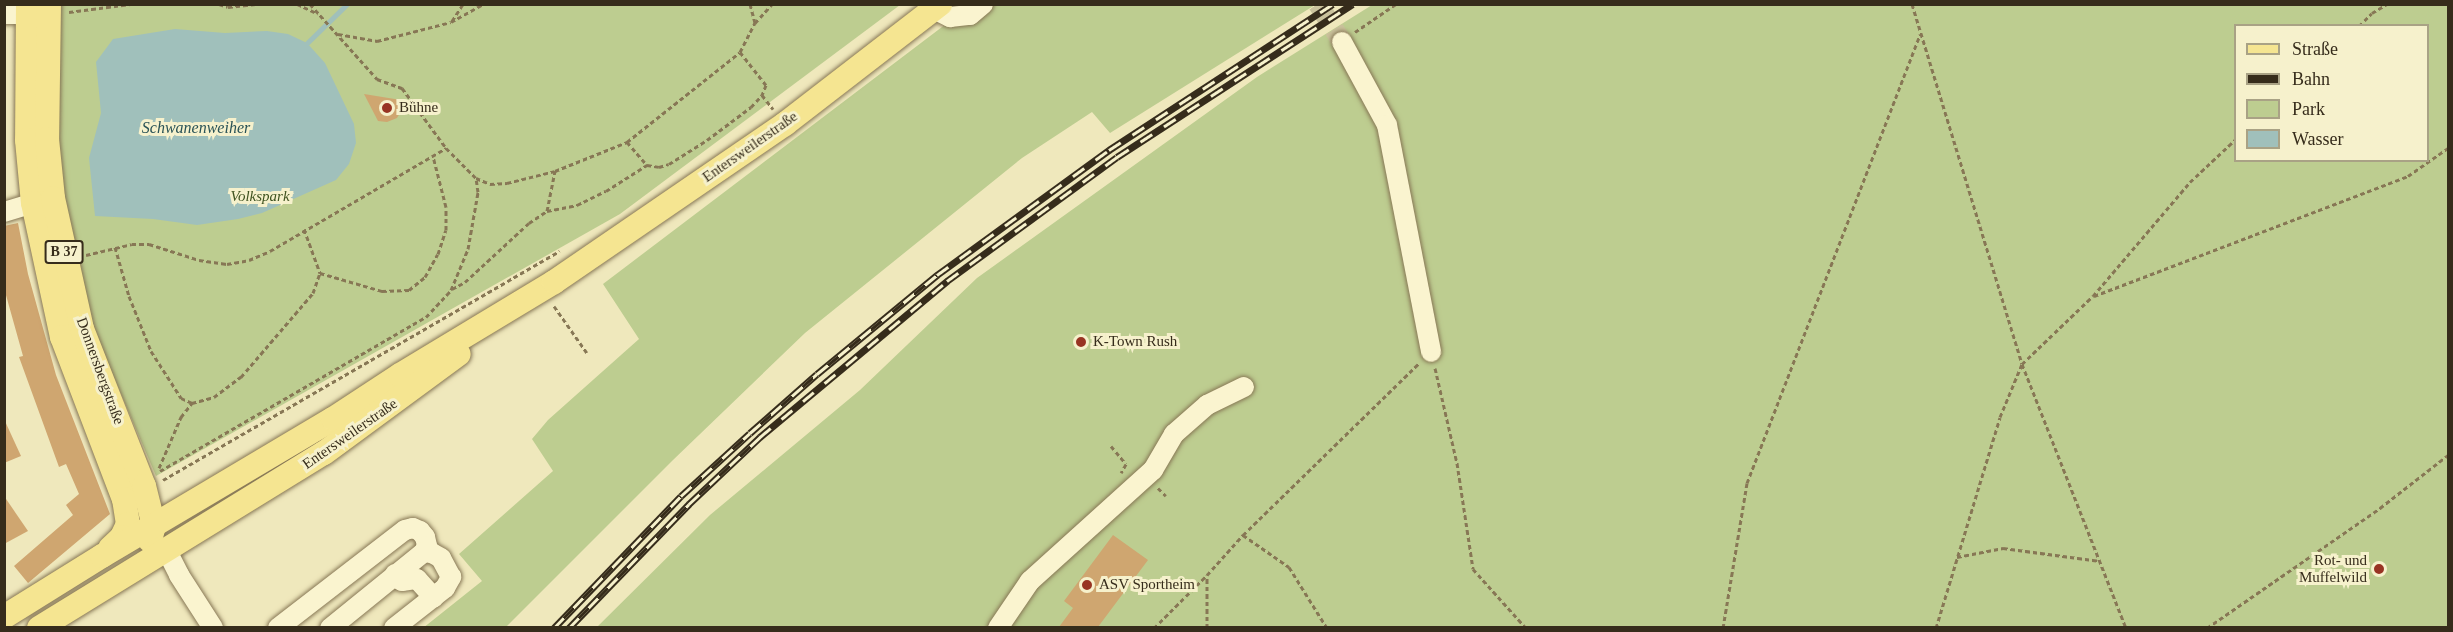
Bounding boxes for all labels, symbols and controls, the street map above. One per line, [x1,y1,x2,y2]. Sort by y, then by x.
legend [2234,24,2429,162]
text: Straße [2292,39,2338,59]
text: Bahn [2292,69,2330,89]
place label: Bühne [399,99,438,117]
text: Park [2292,99,2325,119]
marker: Bühne [380,101,394,115]
street label: Entersweilerstraße [699,108,801,186]
water label: Schwanenweiher [142,118,250,138]
text: Wasser [2292,129,2344,149]
park label: Volkspark [230,188,290,206]
road number: B 37 [44,241,84,263]
street label: Donnersbergstraße [72,315,128,427]
place label: K-Town Rush [1093,333,1177,351]
marker: K-Town Rush [1074,335,1088,349]
street label: Entersweilerstraße [299,395,401,473]
place label: Rot- und Muffelwild [2299,551,2367,586]
marker: Rot- und Muffelwild [2372,562,2386,576]
place label: ASV Sportheim [1099,576,1195,594]
marker: ASV Sportheim [1080,578,1094,592]

